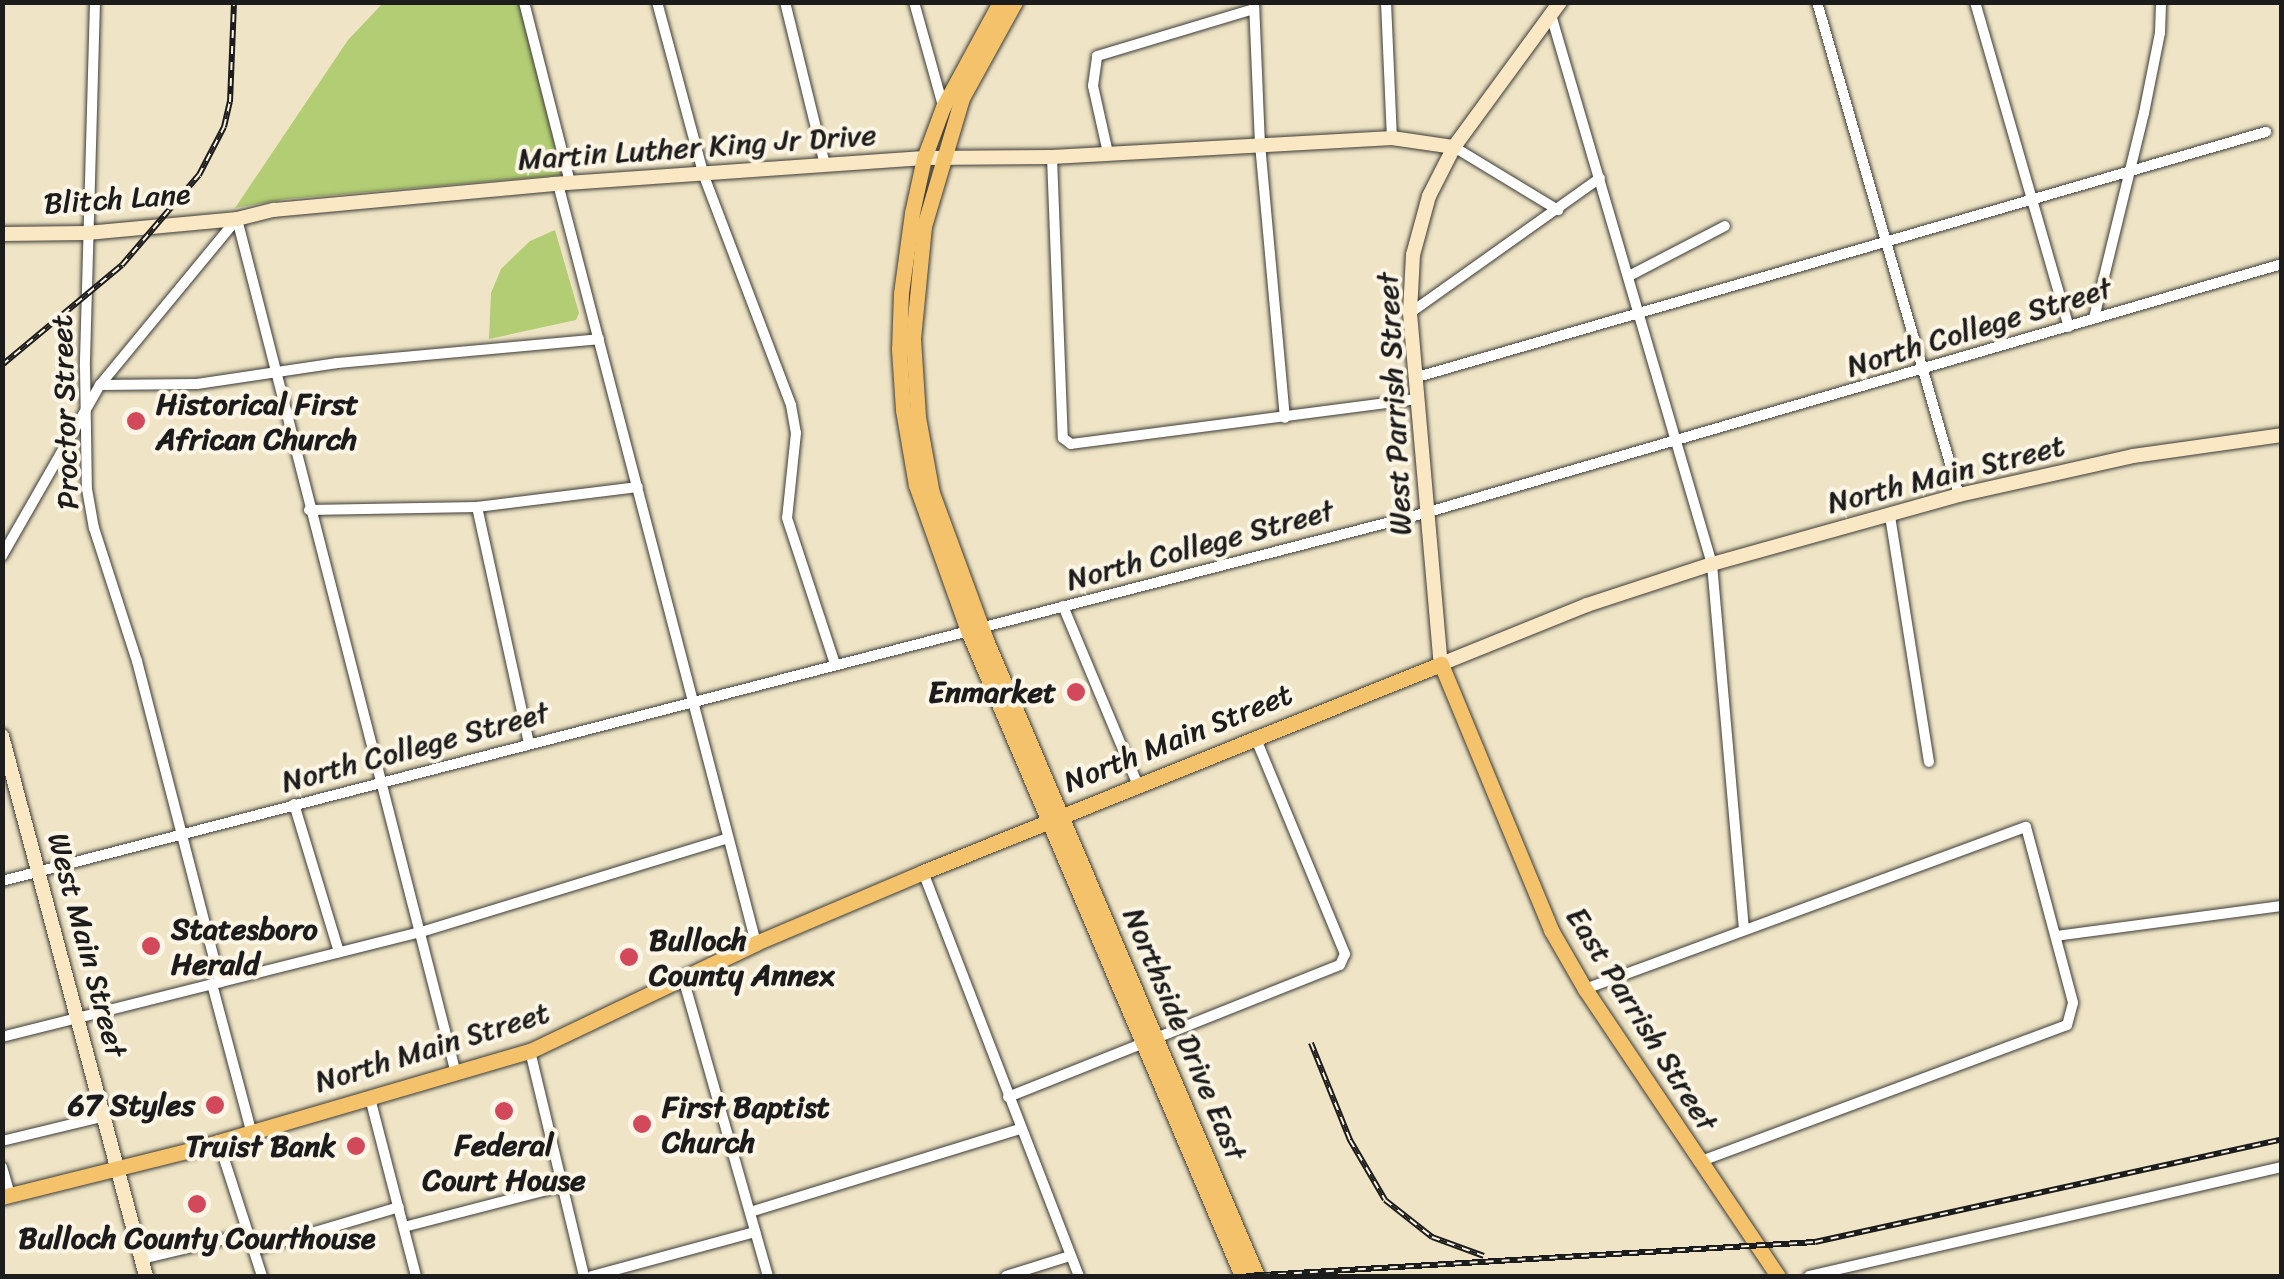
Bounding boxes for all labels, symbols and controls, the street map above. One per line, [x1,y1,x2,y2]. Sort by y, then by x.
street label: Martin Luther King Jr Drive [517,117,877,177]
street label: Blitch Lane [42,176,192,222]
street label: North College Street [1842,269,2116,385]
street label: West Parrish Street [1369,272,1419,536]
street label: Proctor Street [44,314,86,510]
place label: Historical First African Church [156,386,357,456]
marker: Historical First African Church [125,410,147,432]
street label: North Main Street [1823,427,2069,521]
street label: North College Street [1062,492,1338,598]
place label: Enmarket [928,674,1056,710]
street label: North Main Street [1058,676,1298,800]
marker: Enmarket [1065,681,1087,703]
street label: North College Street [277,694,553,800]
street label: West Main Street [40,828,134,1062]
street label: East Parrish Street [1559,901,1725,1137]
street label: Northside Drive East [1115,902,1255,1166]
place label: Statesboro Herald [171,911,318,982]
place label: Bulloch County Annex [649,922,834,992]
marker: Statesboro Herald [140,935,162,957]
marker: Bulloch County Annex [618,946,640,968]
street label: North Main Street [310,994,554,1100]
place label: 67 Styles [68,1087,195,1123]
place label: First Baptist Church [662,1089,829,1160]
marker: 67 Styles [204,1094,226,1116]
marker: Federal Court House [493,1100,515,1122]
marker: First Baptist Church [631,1113,653,1135]
place label: Federal Court House [422,1127,586,1198]
place label: Truist Bank [186,1128,336,1164]
marker: Truist Bank [345,1135,367,1157]
marker: Bulloch County Courthouse [186,1193,208,1215]
place label: Bulloch County Courthouse [17,1220,377,1256]

